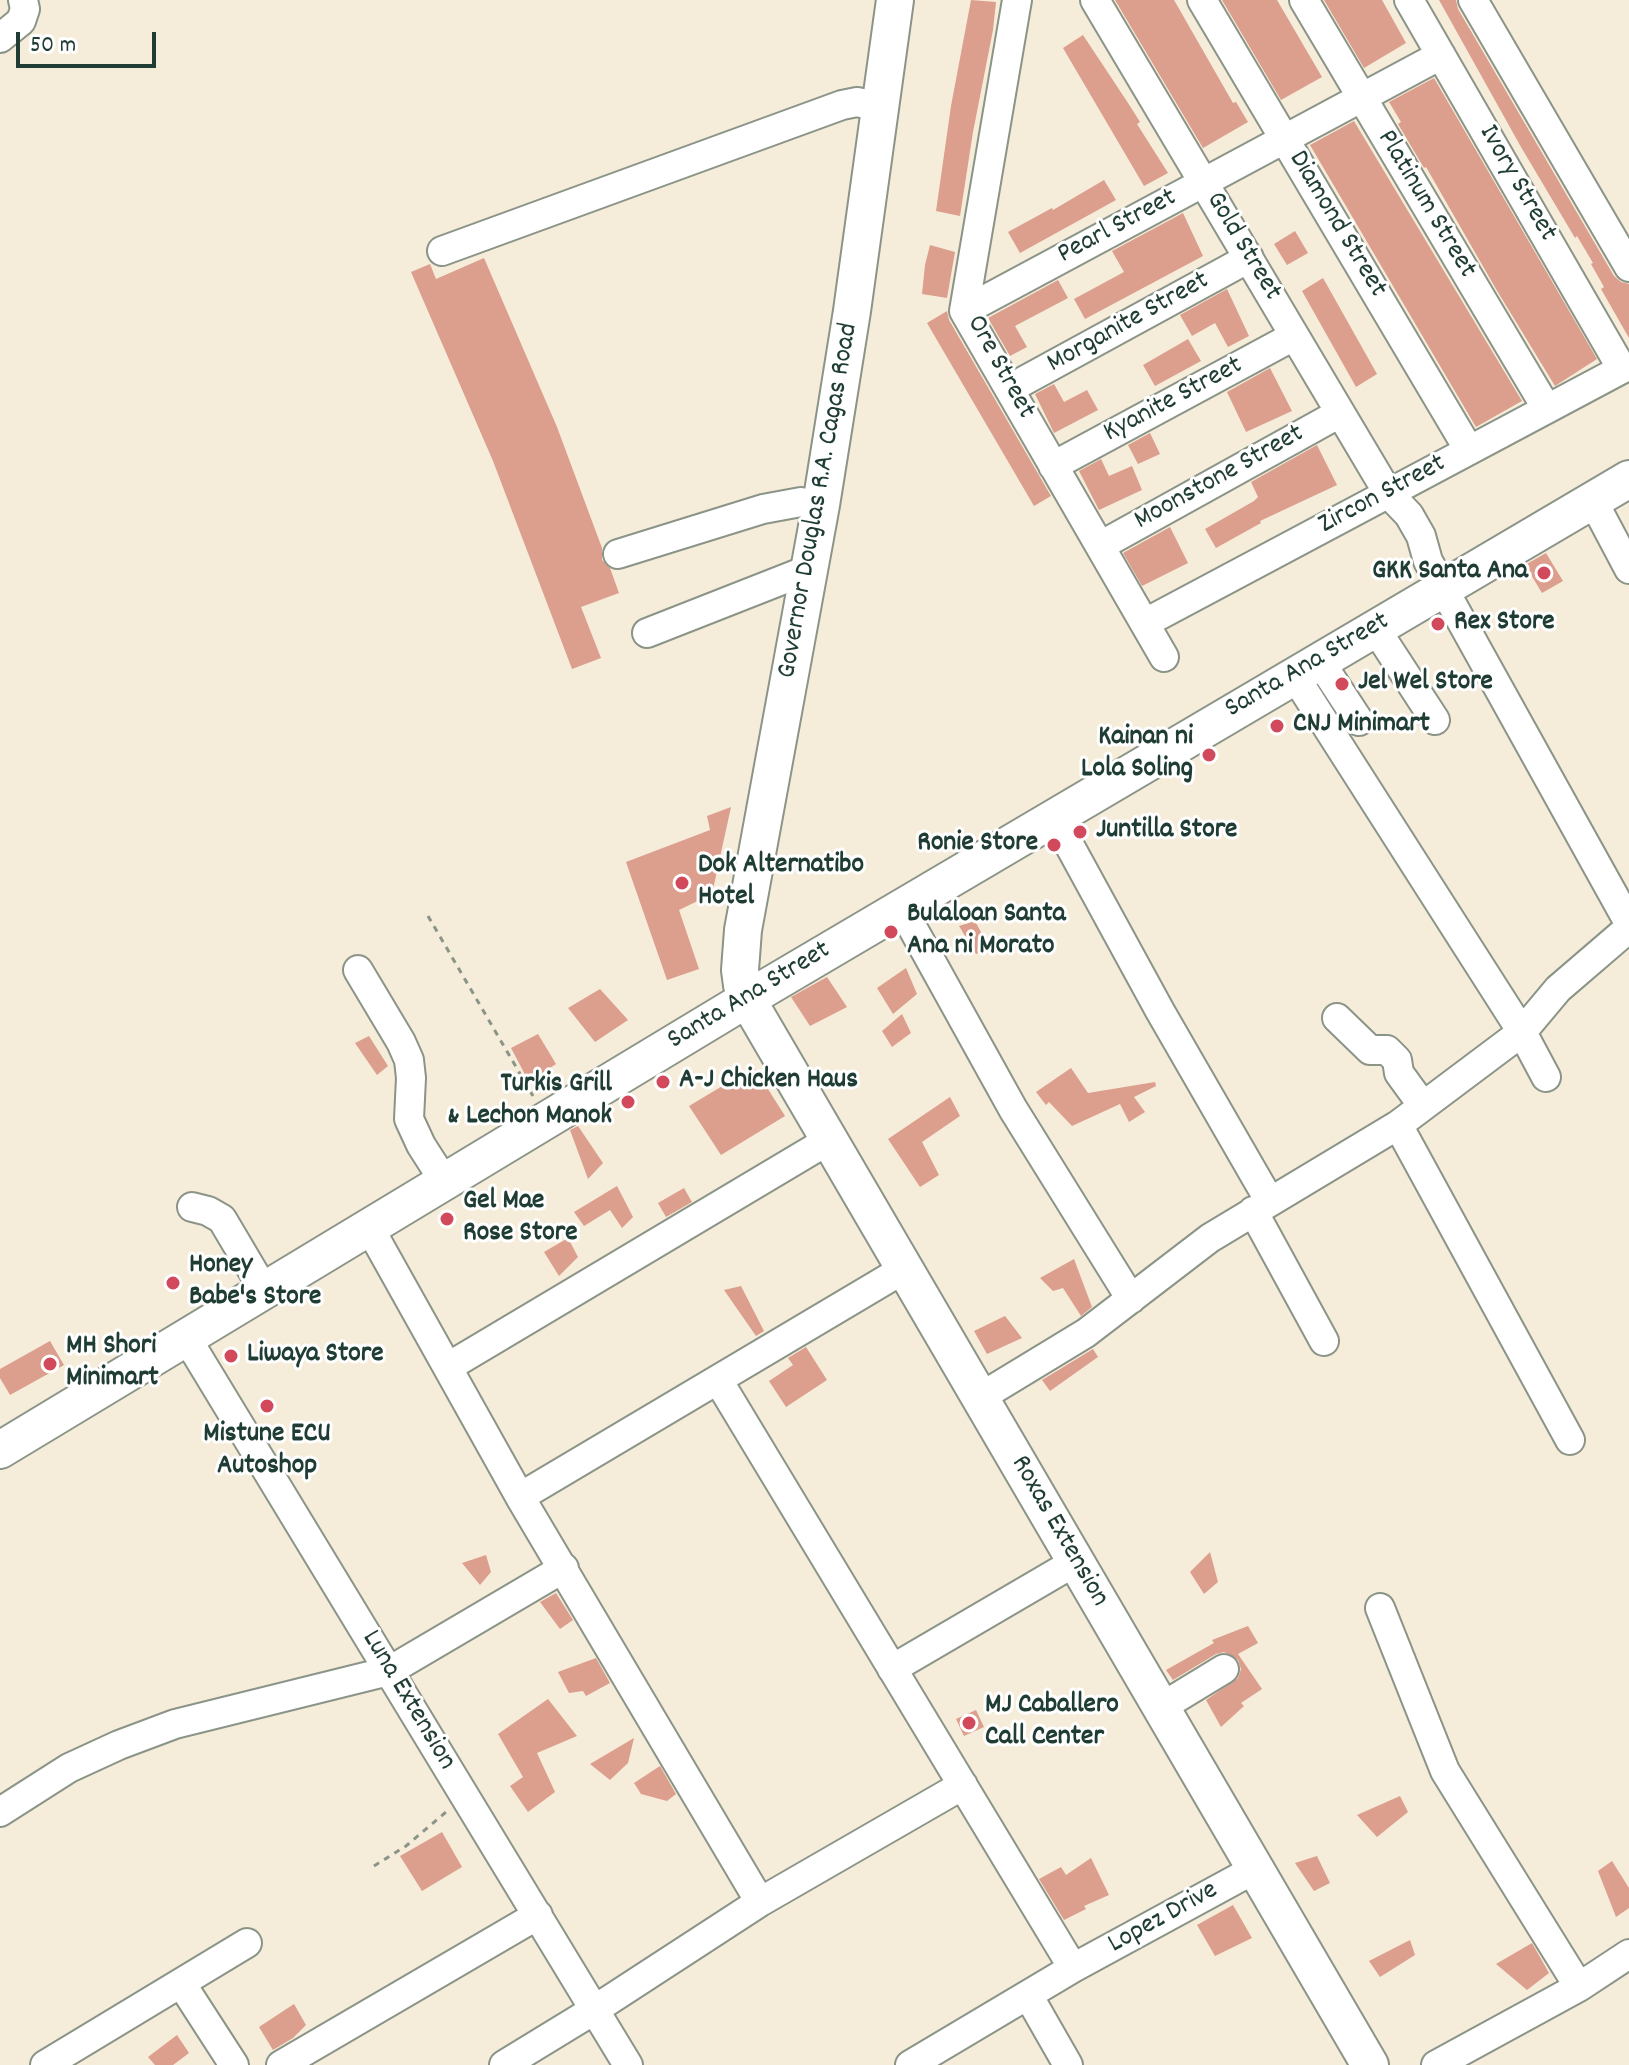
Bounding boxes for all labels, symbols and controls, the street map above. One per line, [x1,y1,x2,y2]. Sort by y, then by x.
scale bar [20,16,160,66]
text: 50 m [30,29,76,63]
street label: Ivory Street [1469,120,1563,248]
street label: Platinum Street [1368,125,1482,285]
street label: Diamond Street [1279,146,1393,304]
street label: Pearl Street [1053,183,1183,273]
street label: Gold Street [1196,187,1288,307]
street label: Morganite Street [1042,266,1216,382]
street label: Ore Street [957,310,1041,426]
street label: Governor Douglas R.A. Cagas Road [772,321,868,681]
street label: Kyanite Street [1099,350,1249,452]
street label: Moonstone Street [1129,419,1311,539]
street label: Zircon Street [1314,449,1452,543]
place label: GKK Santa Ana [1372,556,1528,590]
marker: GKK Santa Ana [1535,564,1553,582]
street label: Santa Ana Street [1220,606,1396,728]
place label: Rex Store [1454,607,1555,641]
marker: Rex Store [1429,615,1447,633]
place label: Jel Wel Store [1358,667,1493,701]
marker: Jel Wel Store [1333,675,1351,693]
place label: CNJ Minimart [1293,709,1430,743]
marker: CNJ Minimart [1268,717,1286,735]
place label: Kainan ni Lola Soling [1081,722,1193,788]
marker: Kainan ni Lola Soling [1200,746,1218,764]
place label: Juntilla Store [1096,815,1237,849]
marker: Juntilla Store [1071,823,1089,841]
place label: Ronie Store [917,828,1038,862]
marker: Ronie Store [1045,836,1063,854]
place label: Dok Alternatibo Hotel [698,850,864,916]
marker: Dok Alternatibo Hotel [673,874,691,892]
place label: Bulaloan Santa Ana ni Morato [907,899,1066,965]
marker: Bulaloan Santa Ana ni Morato [882,923,900,941]
street label: Santa Ana Street [662,935,838,1059]
place label: A-J Chicken Haus [679,1065,858,1099]
place label: Turkis Grill & Lechon Manok [447,1069,612,1135]
marker: A-J Chicken Haus [654,1073,672,1091]
marker: Turkis Grill & Lechon Manok [619,1093,637,1111]
place label: Gel Mae Rose Store [463,1186,577,1252]
marker: Gel Mae Rose Store [438,1210,456,1228]
place label: Honey Babe's Store [189,1250,321,1316]
marker: Honey Babe's Store [164,1274,182,1292]
place label: MH Shori Minimart [66,1331,159,1397]
place label: Liwaya Store [247,1339,383,1373]
marker: Liwaya Store [222,1347,240,1365]
marker: MH Shori Minimart [41,1355,59,1373]
marker: Mistune ECU Autoshop [258,1397,276,1415]
place label: Mistune ECU Autoshop [203,1419,331,1485]
street label: Roxas Extension [1001,1451,1115,1613]
street label: Luna Extension [352,1625,462,1777]
place label: MJ Caballero Call Center [985,1690,1119,1756]
marker: MJ Caballero Call Center [960,1714,978,1732]
street label: Lopez Drive [1103,1875,1225,1963]

